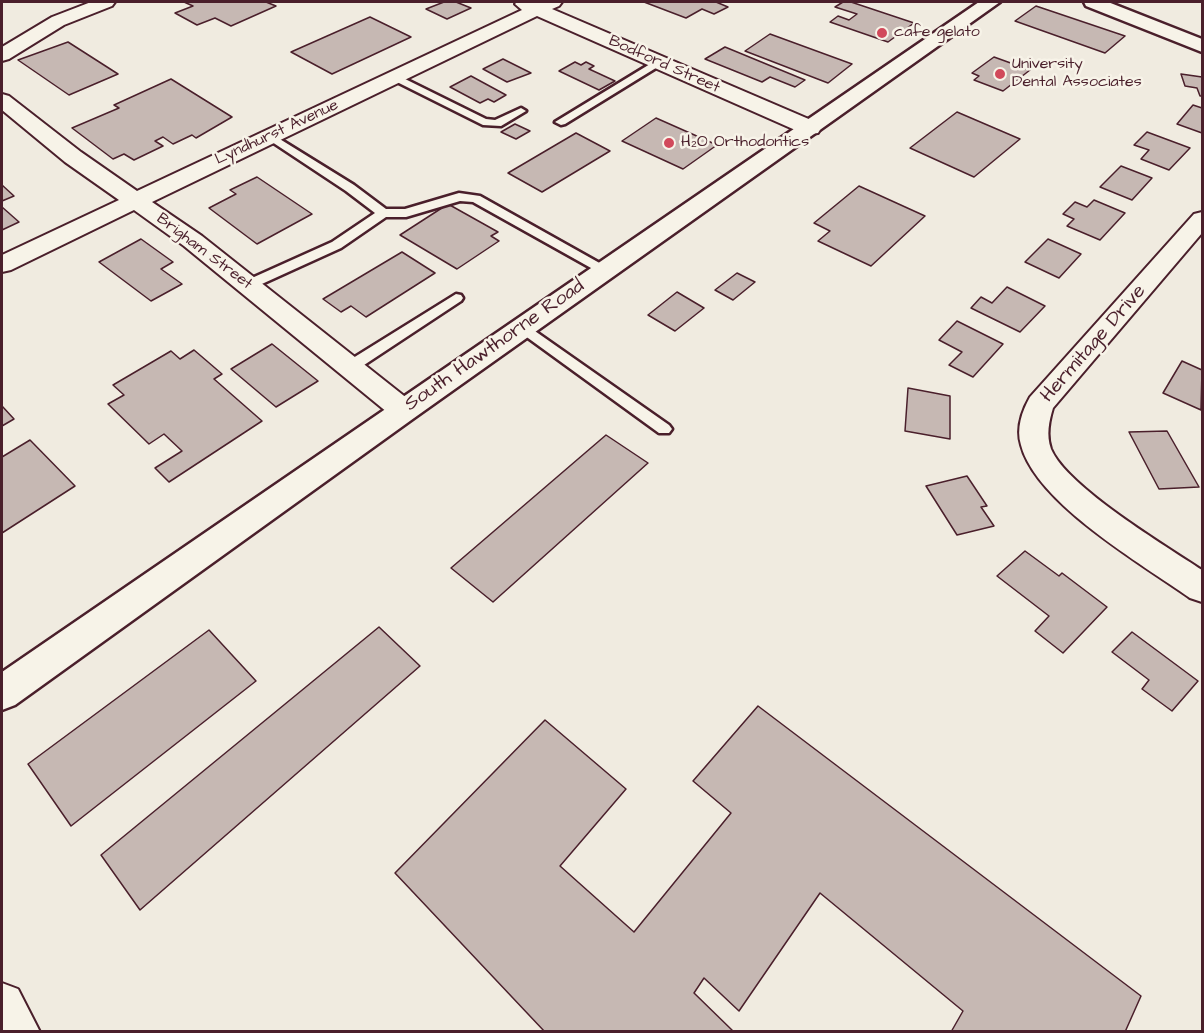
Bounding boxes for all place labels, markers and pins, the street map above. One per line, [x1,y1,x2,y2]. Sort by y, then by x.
place label: cafe gelato [894,23,980,43]
marker: cafe gelato [875,26,889,40]
place label: University Dental Associates [1012,55,1142,93]
marker: University Dental Associates [993,67,1007,81]
place label: H₂O Orthodontics [681,133,809,153]
marker: H₂O Orthodontics [662,136,676,150]

